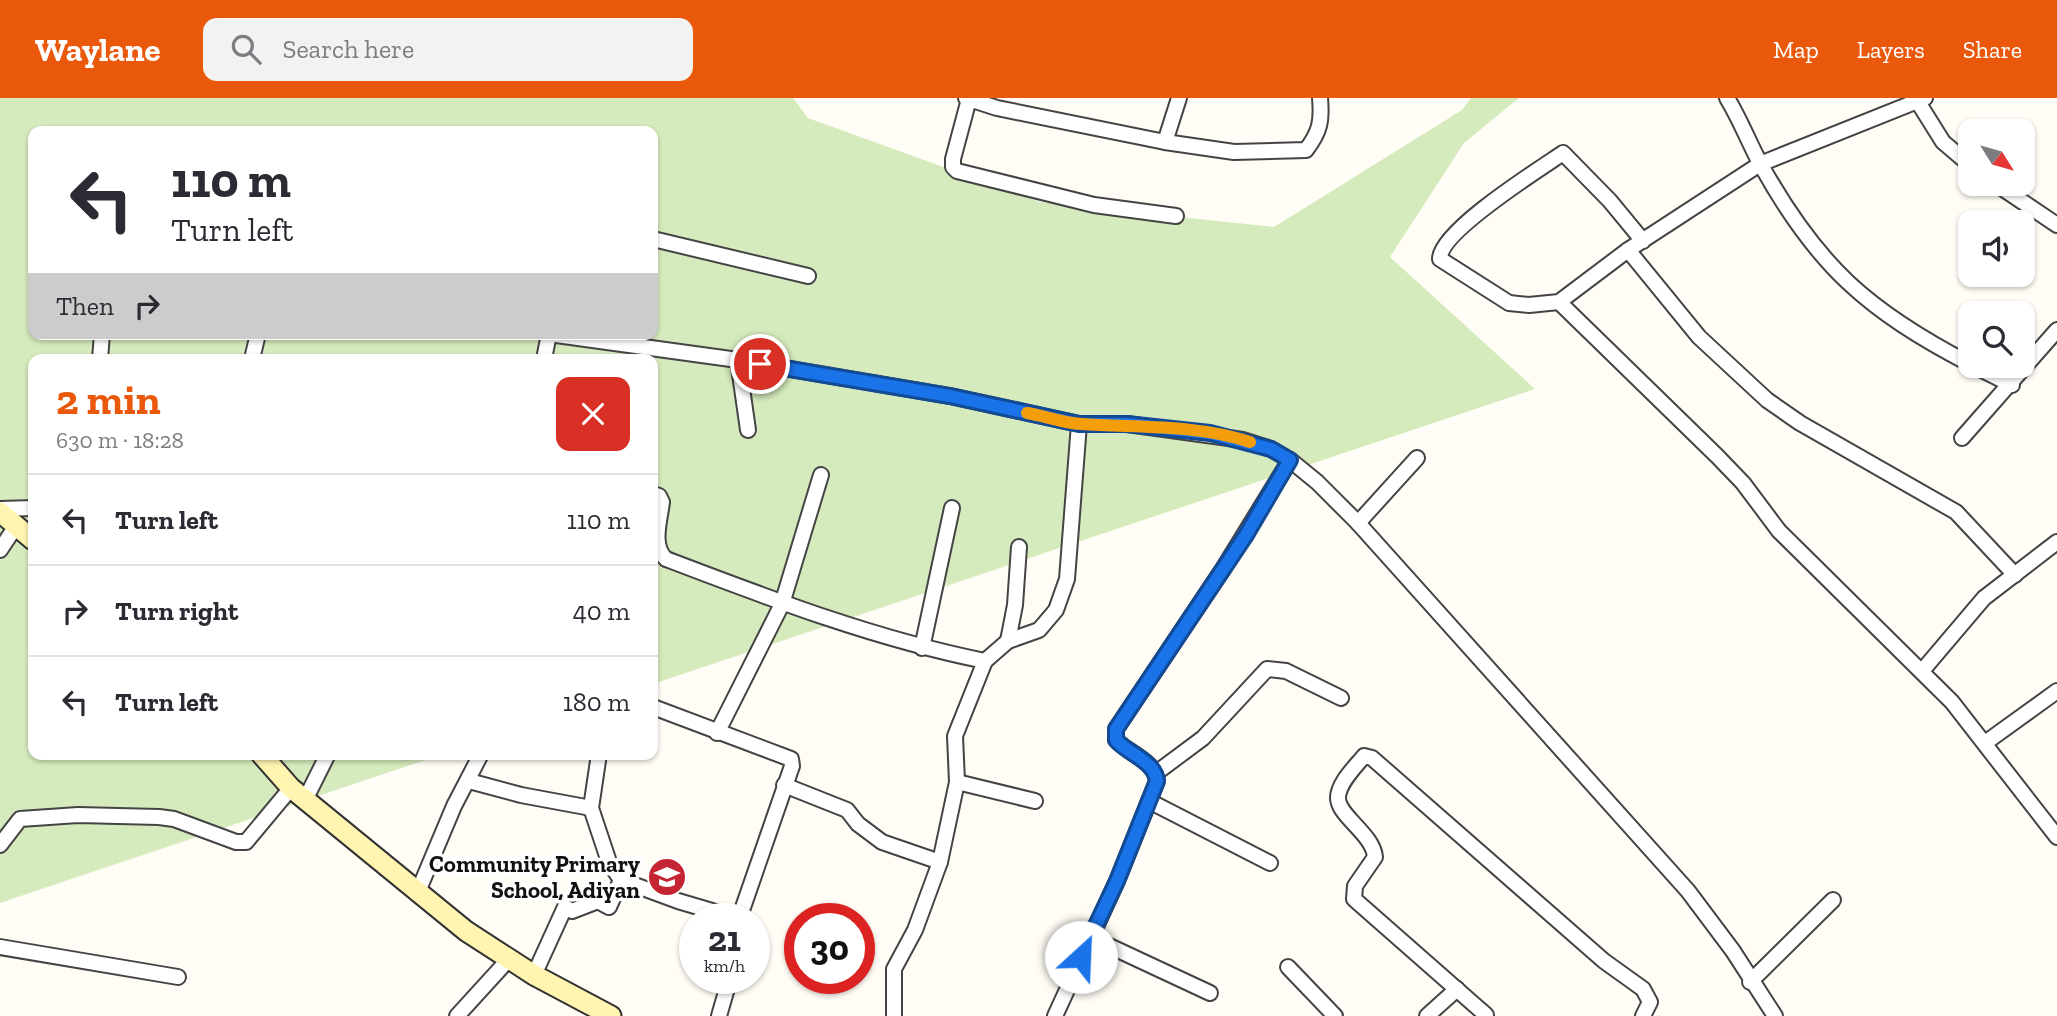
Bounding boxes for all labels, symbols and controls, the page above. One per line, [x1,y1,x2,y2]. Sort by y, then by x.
search box [203,18,693,81]
text: Waylane [35,30,161,69]
icon: search [227,30,265,68]
text: Search here [283,33,414,65]
text: Map [1773,35,1819,64]
text: Layers [1857,35,1925,64]
text: Share [1963,35,2022,64]
north arrow [1958,119,2035,196]
map controls [1958,119,2035,378]
text: 110 m [171,151,291,210]
icon: left [56,154,147,245]
button: sound [1958,210,2035,287]
text: Turn left [171,211,293,249]
icon: right [128,287,166,325]
text: Then [56,290,114,322]
button: search [1958,301,2035,378]
pin [730,334,790,394]
icon: arrive [741,345,779,383]
text: 2 min [56,374,161,425]
button: close [556,377,630,451]
text: 630 m · 18:28 [56,426,184,454]
icon: left [56,501,94,539]
text: Turn left [115,504,218,536]
text: 110 m [567,504,630,536]
icon: right [56,592,94,630]
text: Turn right [115,595,238,627]
text: 40 m [573,595,630,627]
icon: left [56,683,94,721]
text: Turn left [115,686,218,718]
text: 180 m [563,686,630,718]
place label: Community Primary School, Adiyan [429,850,641,904]
school or university icon: Community Primary School, Adiyan [646,856,688,898]
speed limit sign: 30 [784,903,875,994]
text: 21 [708,918,741,960]
position arrow [1044,920,1118,994]
text: km/h [704,955,745,977]

